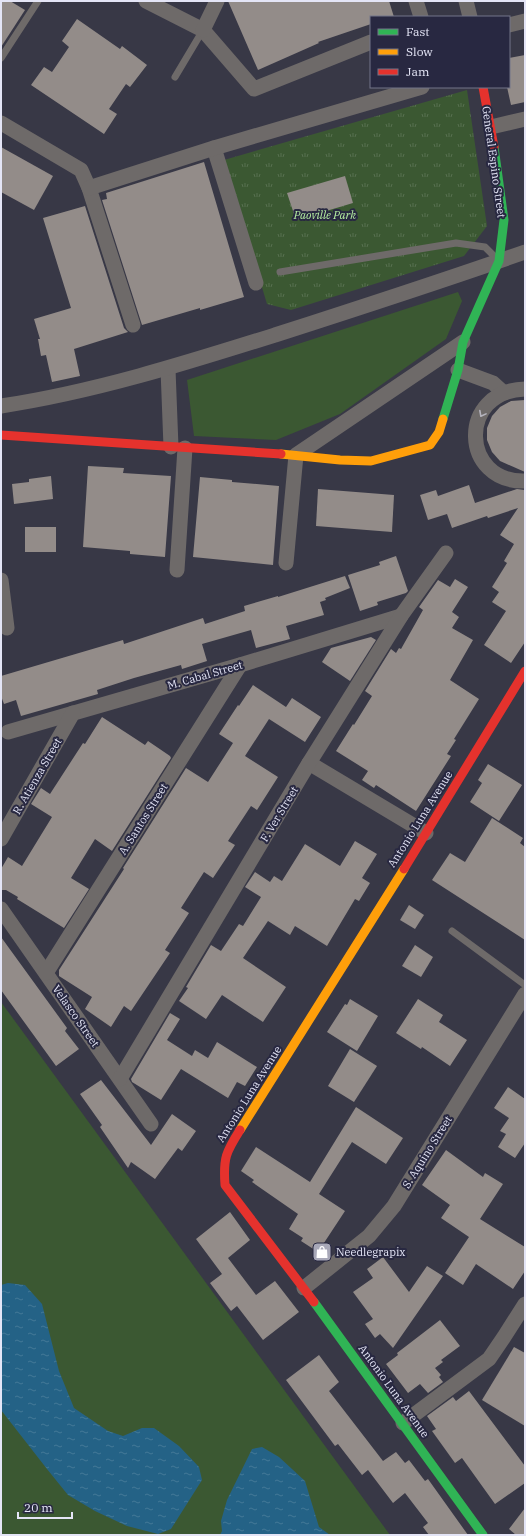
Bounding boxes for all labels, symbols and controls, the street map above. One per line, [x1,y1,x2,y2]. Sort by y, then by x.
legend [370,16,510,88]
text: Fast [406,24,430,39]
text: Slow [406,44,433,59]
text: Jam [406,64,430,79]
street label: General Espino Street [479,105,509,219]
park label: Paoville Park [293,208,356,222]
one-way arrow [479,410,486,417]
street label: M. Cabal Street [166,658,244,692]
street label: R. Atienza Street [9,735,65,817]
street label: Antonio Luna Avenue [385,768,456,870]
street label: A. Santos Street [115,781,171,857]
street label: F. Ver Street [257,784,301,844]
street label: Velasco Street [49,982,103,1050]
street label: Antonio Luna Avenue [214,1043,285,1145]
street label: S. Aquino Street [399,1113,455,1191]
shop icon: Needlegrapix [311,1241,333,1263]
place label: Needlegrapix [336,1245,406,1259]
street label: Antonio Luna Avenue [356,1342,432,1440]
scale bar [18,1494,72,1520]
text: 20 m [24,1500,53,1515]

